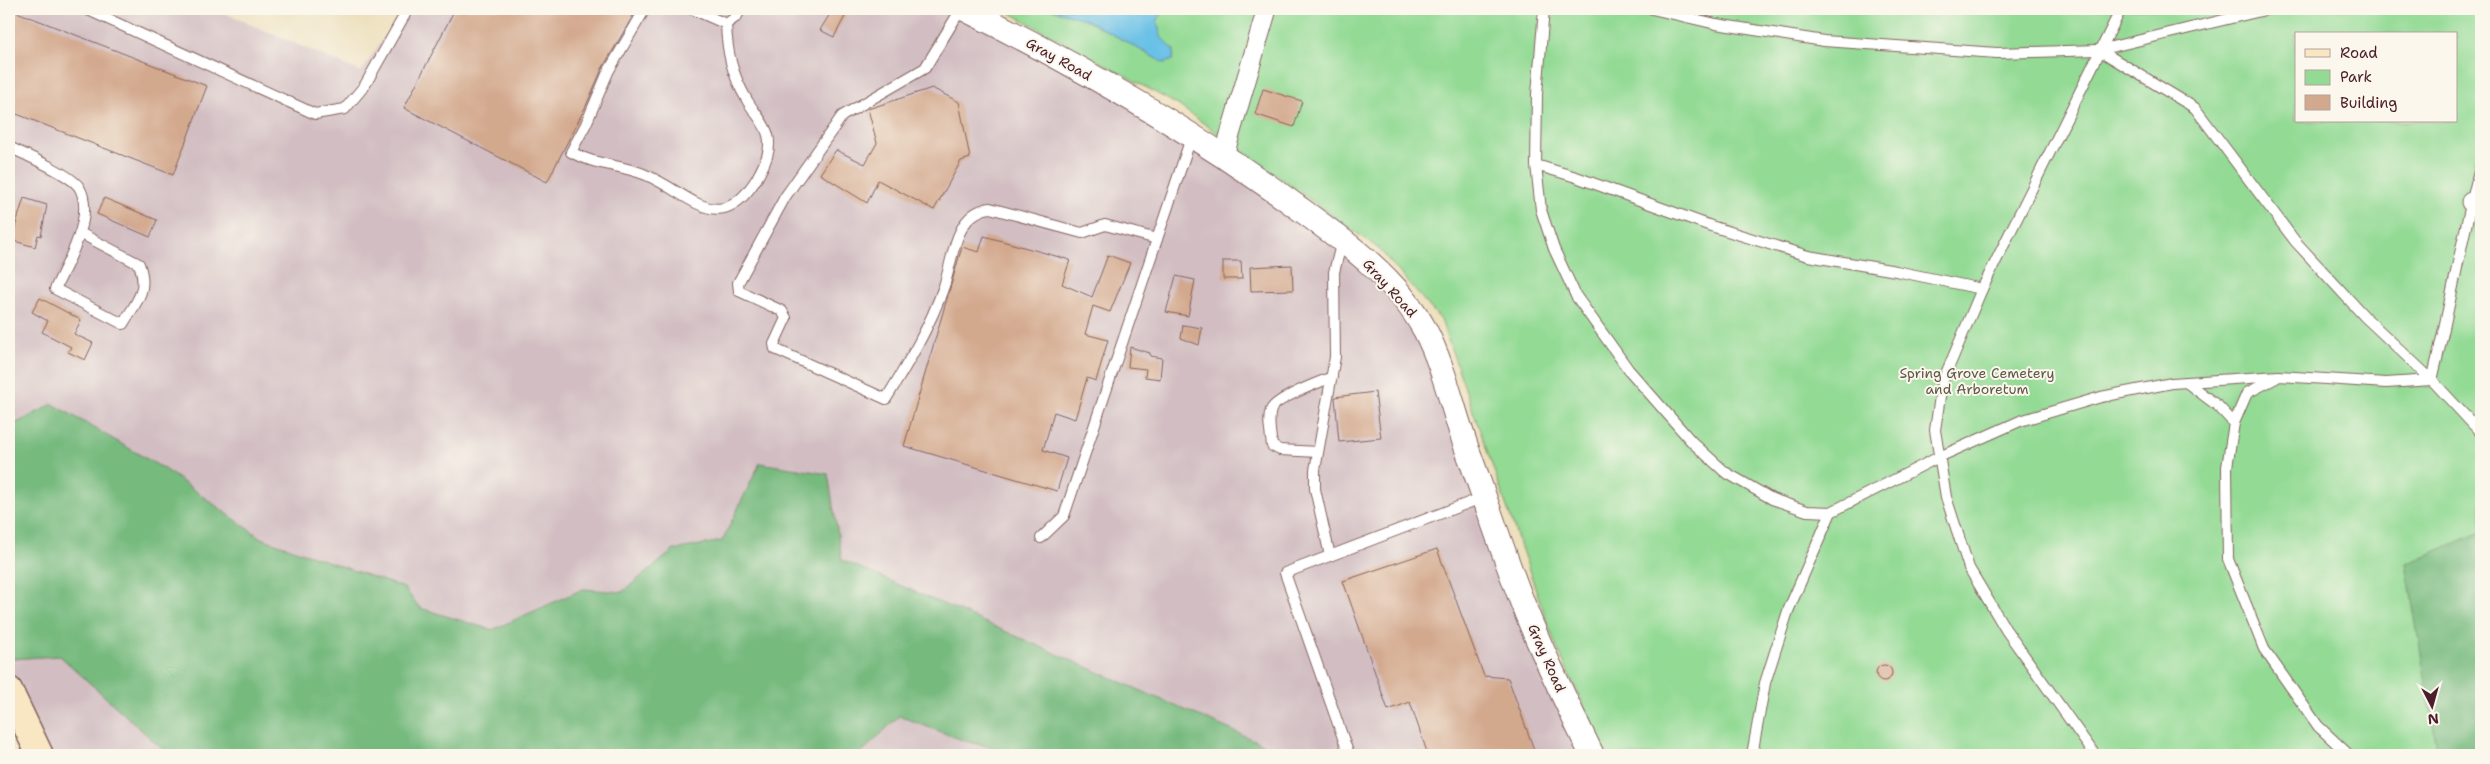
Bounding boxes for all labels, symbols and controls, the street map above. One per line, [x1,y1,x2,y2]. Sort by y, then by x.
legend [2295,32,2458,122]
street label: Gray Road [1023,33,1095,85]
text: Road [2340,43,2378,63]
text: Park [2340,67,2372,87]
text: Building [2340,93,2397,113]
street label: Gray Road [1359,255,1421,321]
park label: Spring Grove Cemetery and Arboretum [1899,364,2055,398]
street label: Gray Road [1524,621,1570,695]
north arrow [2408,682,2458,732]
text: N [2427,709,2440,728]

